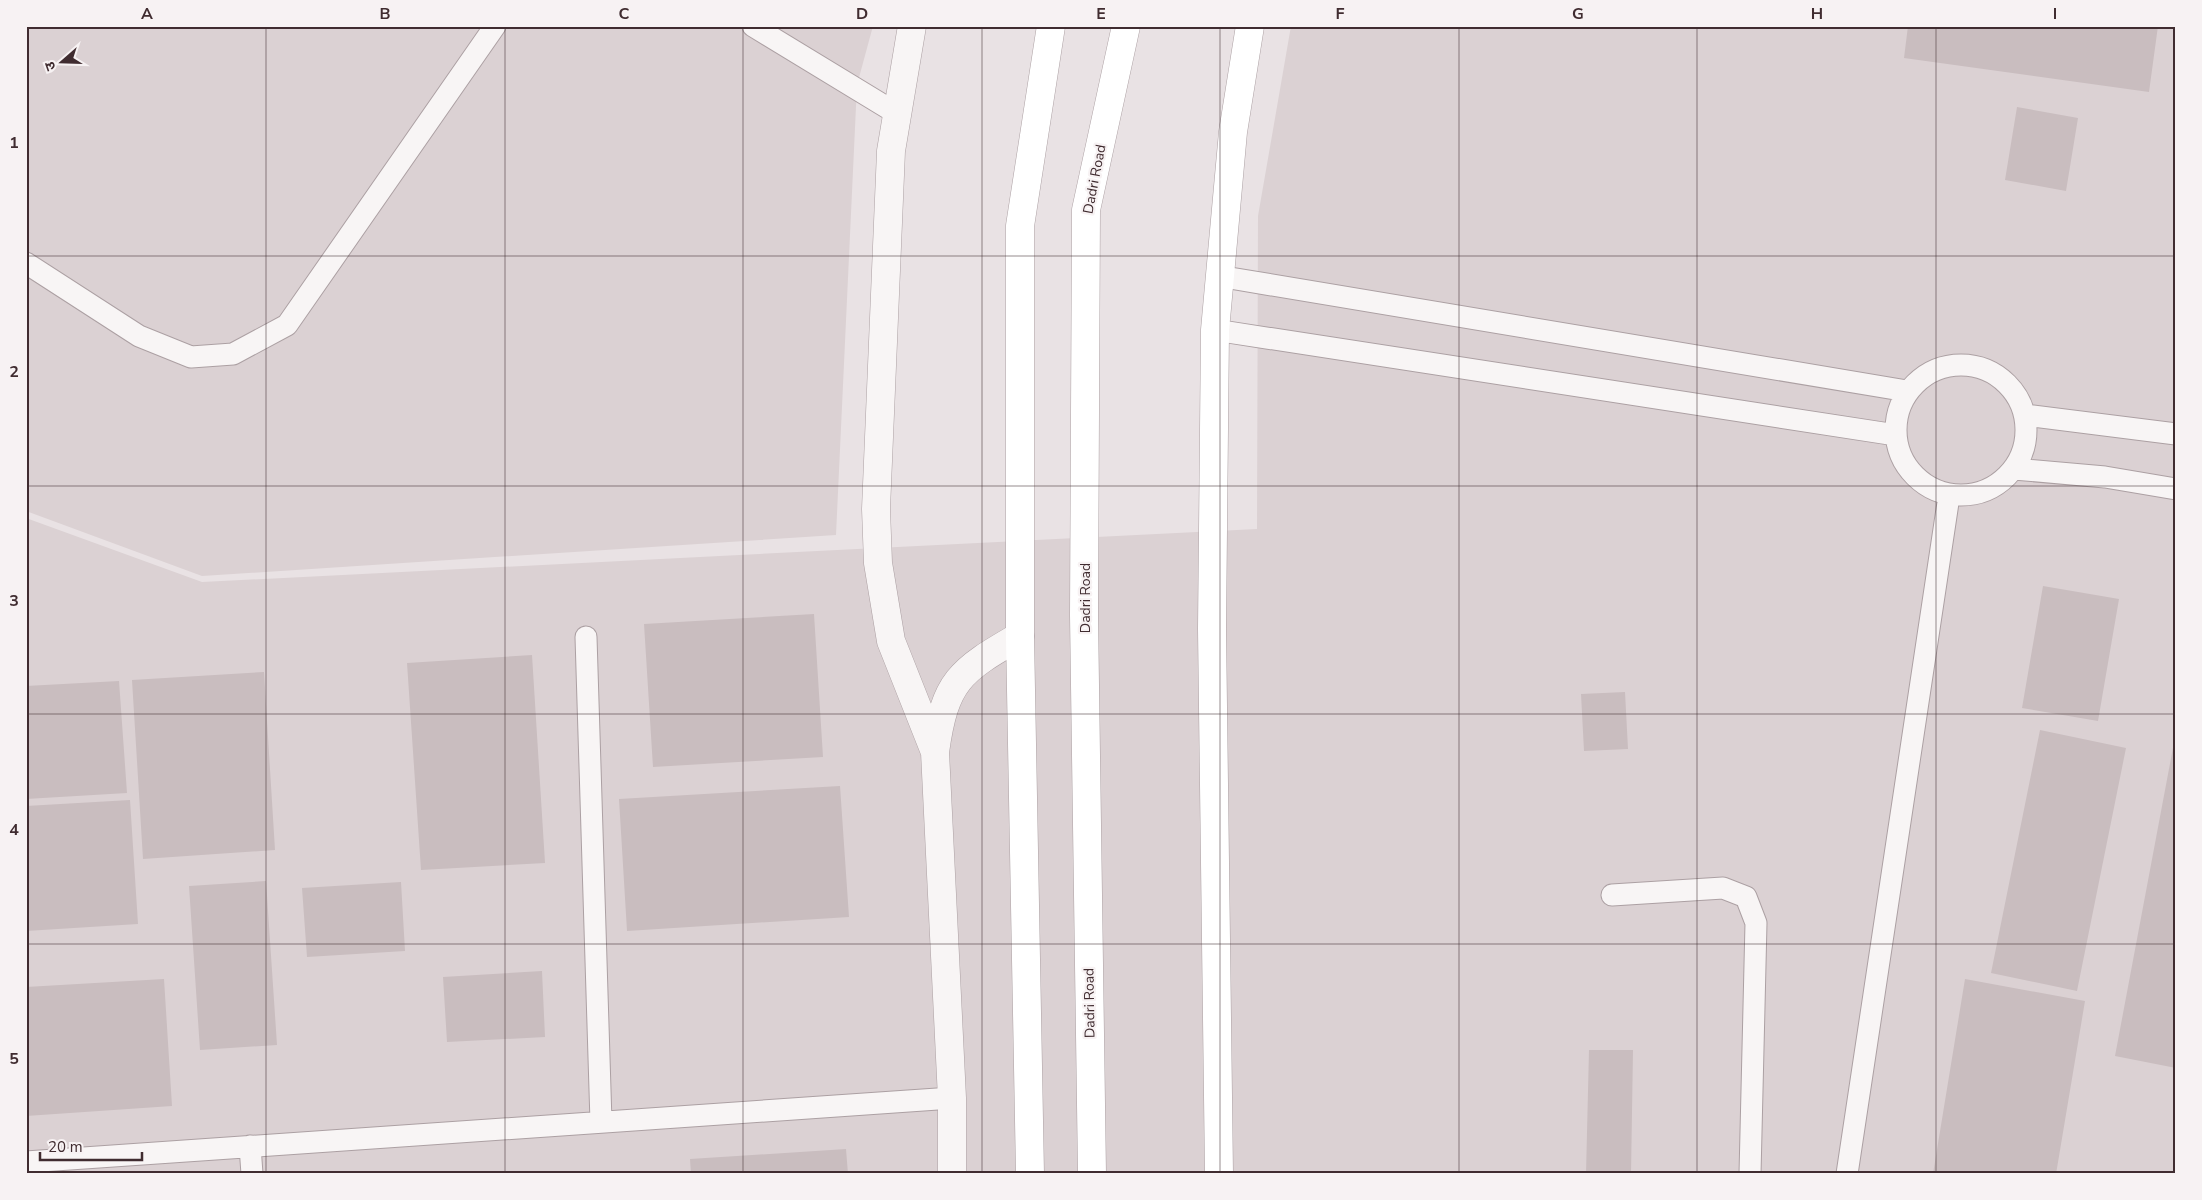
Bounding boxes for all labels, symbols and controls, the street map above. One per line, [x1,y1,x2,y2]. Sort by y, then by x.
text: A [141,3,153,25]
text: B [379,3,391,25]
text: C [619,3,630,25]
text: D [856,3,868,25]
text: E [1096,3,1106,25]
text: F [1336,3,1345,25]
text: G [1572,3,1584,25]
text: H [1811,3,1823,25]
text: I [2053,3,2057,25]
north arrow [38,38,88,88]
text: उ [40,58,61,73]
text: 1 [9,132,19,154]
street label: Dadri Road [1078,143,1111,215]
text: 2 [9,361,19,383]
street label: Dadri Road [1076,563,1095,633]
text: 3 [9,590,19,612]
text: 4 [9,819,19,841]
street label: Dadri Road [1079,968,1100,1038]
text: 5 [9,1048,19,1070]
scale bar [40,1130,142,1162]
text: 20 m [48,1137,83,1157]

